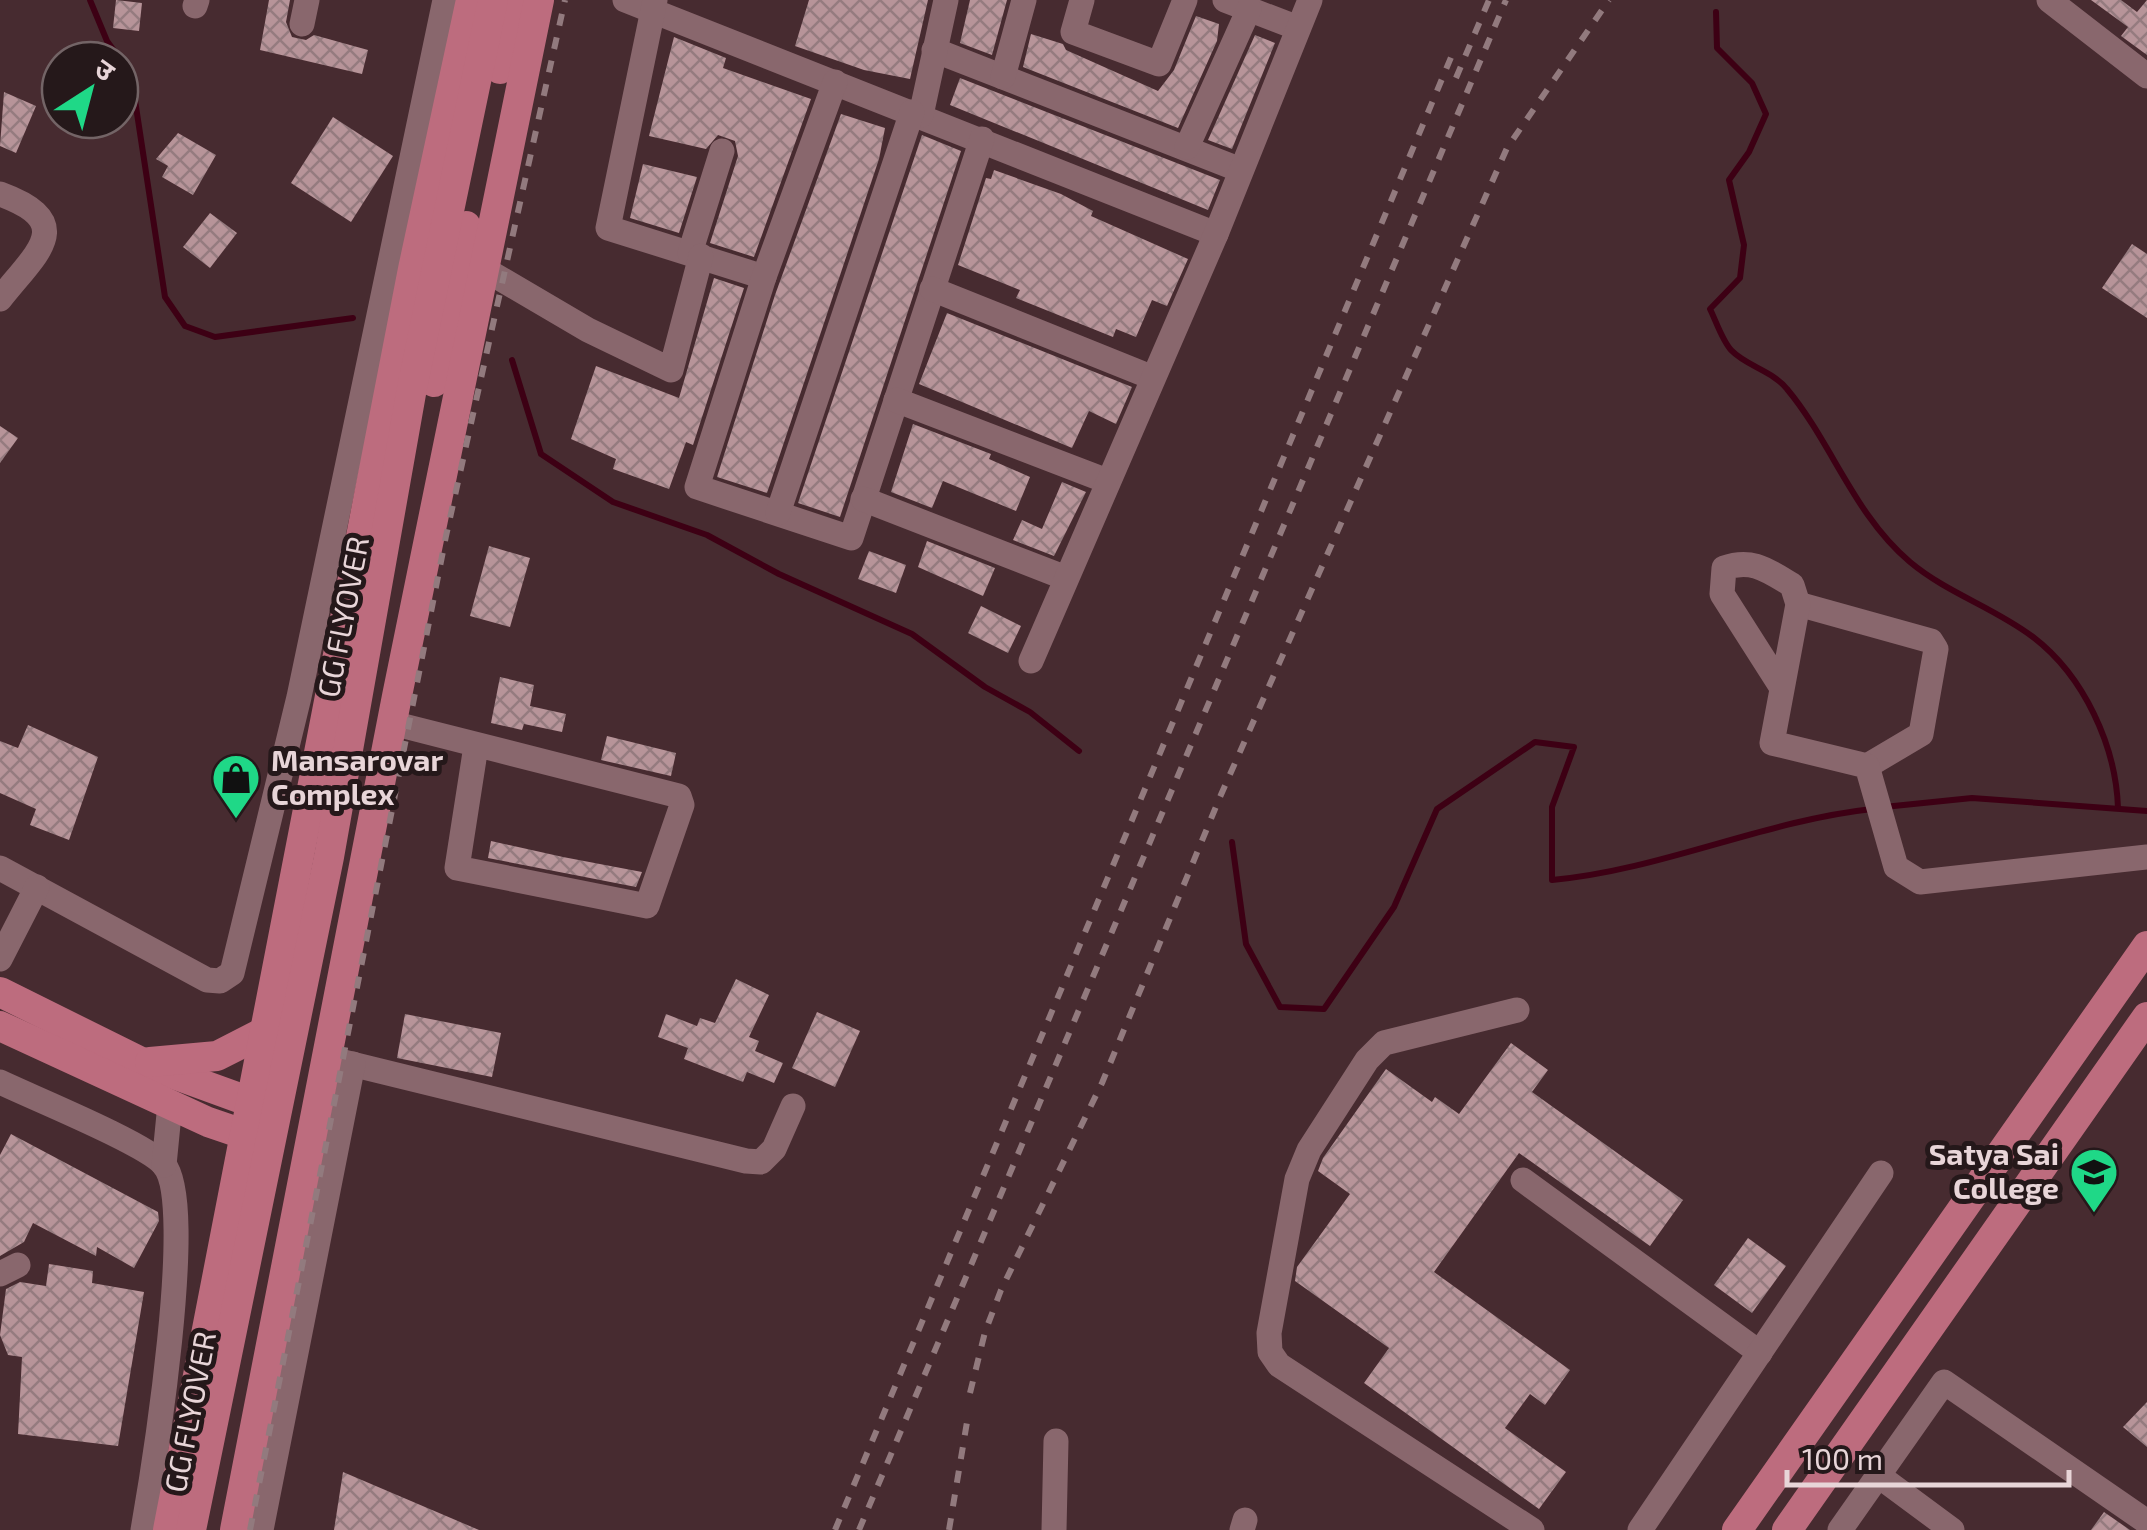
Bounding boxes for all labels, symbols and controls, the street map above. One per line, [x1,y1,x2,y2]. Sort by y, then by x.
north arrow [40,40,140,140]
text: उ [89,50,122,88]
street label: GG FLYOVER [309,533,375,700]
place label: Mansarovar Complex [271,741,443,811]
shop icon: Mansarovar Complex [210,752,262,820]
place label: Satya Sai College [1929,1135,2059,1205]
school or university icon: Satya Sai College [2068,1146,2120,1214]
street label: GG FLYOVER [156,1328,222,1495]
scale bar [1787,1425,2070,1487]
text: 100 m [1802,1440,1883,1476]

